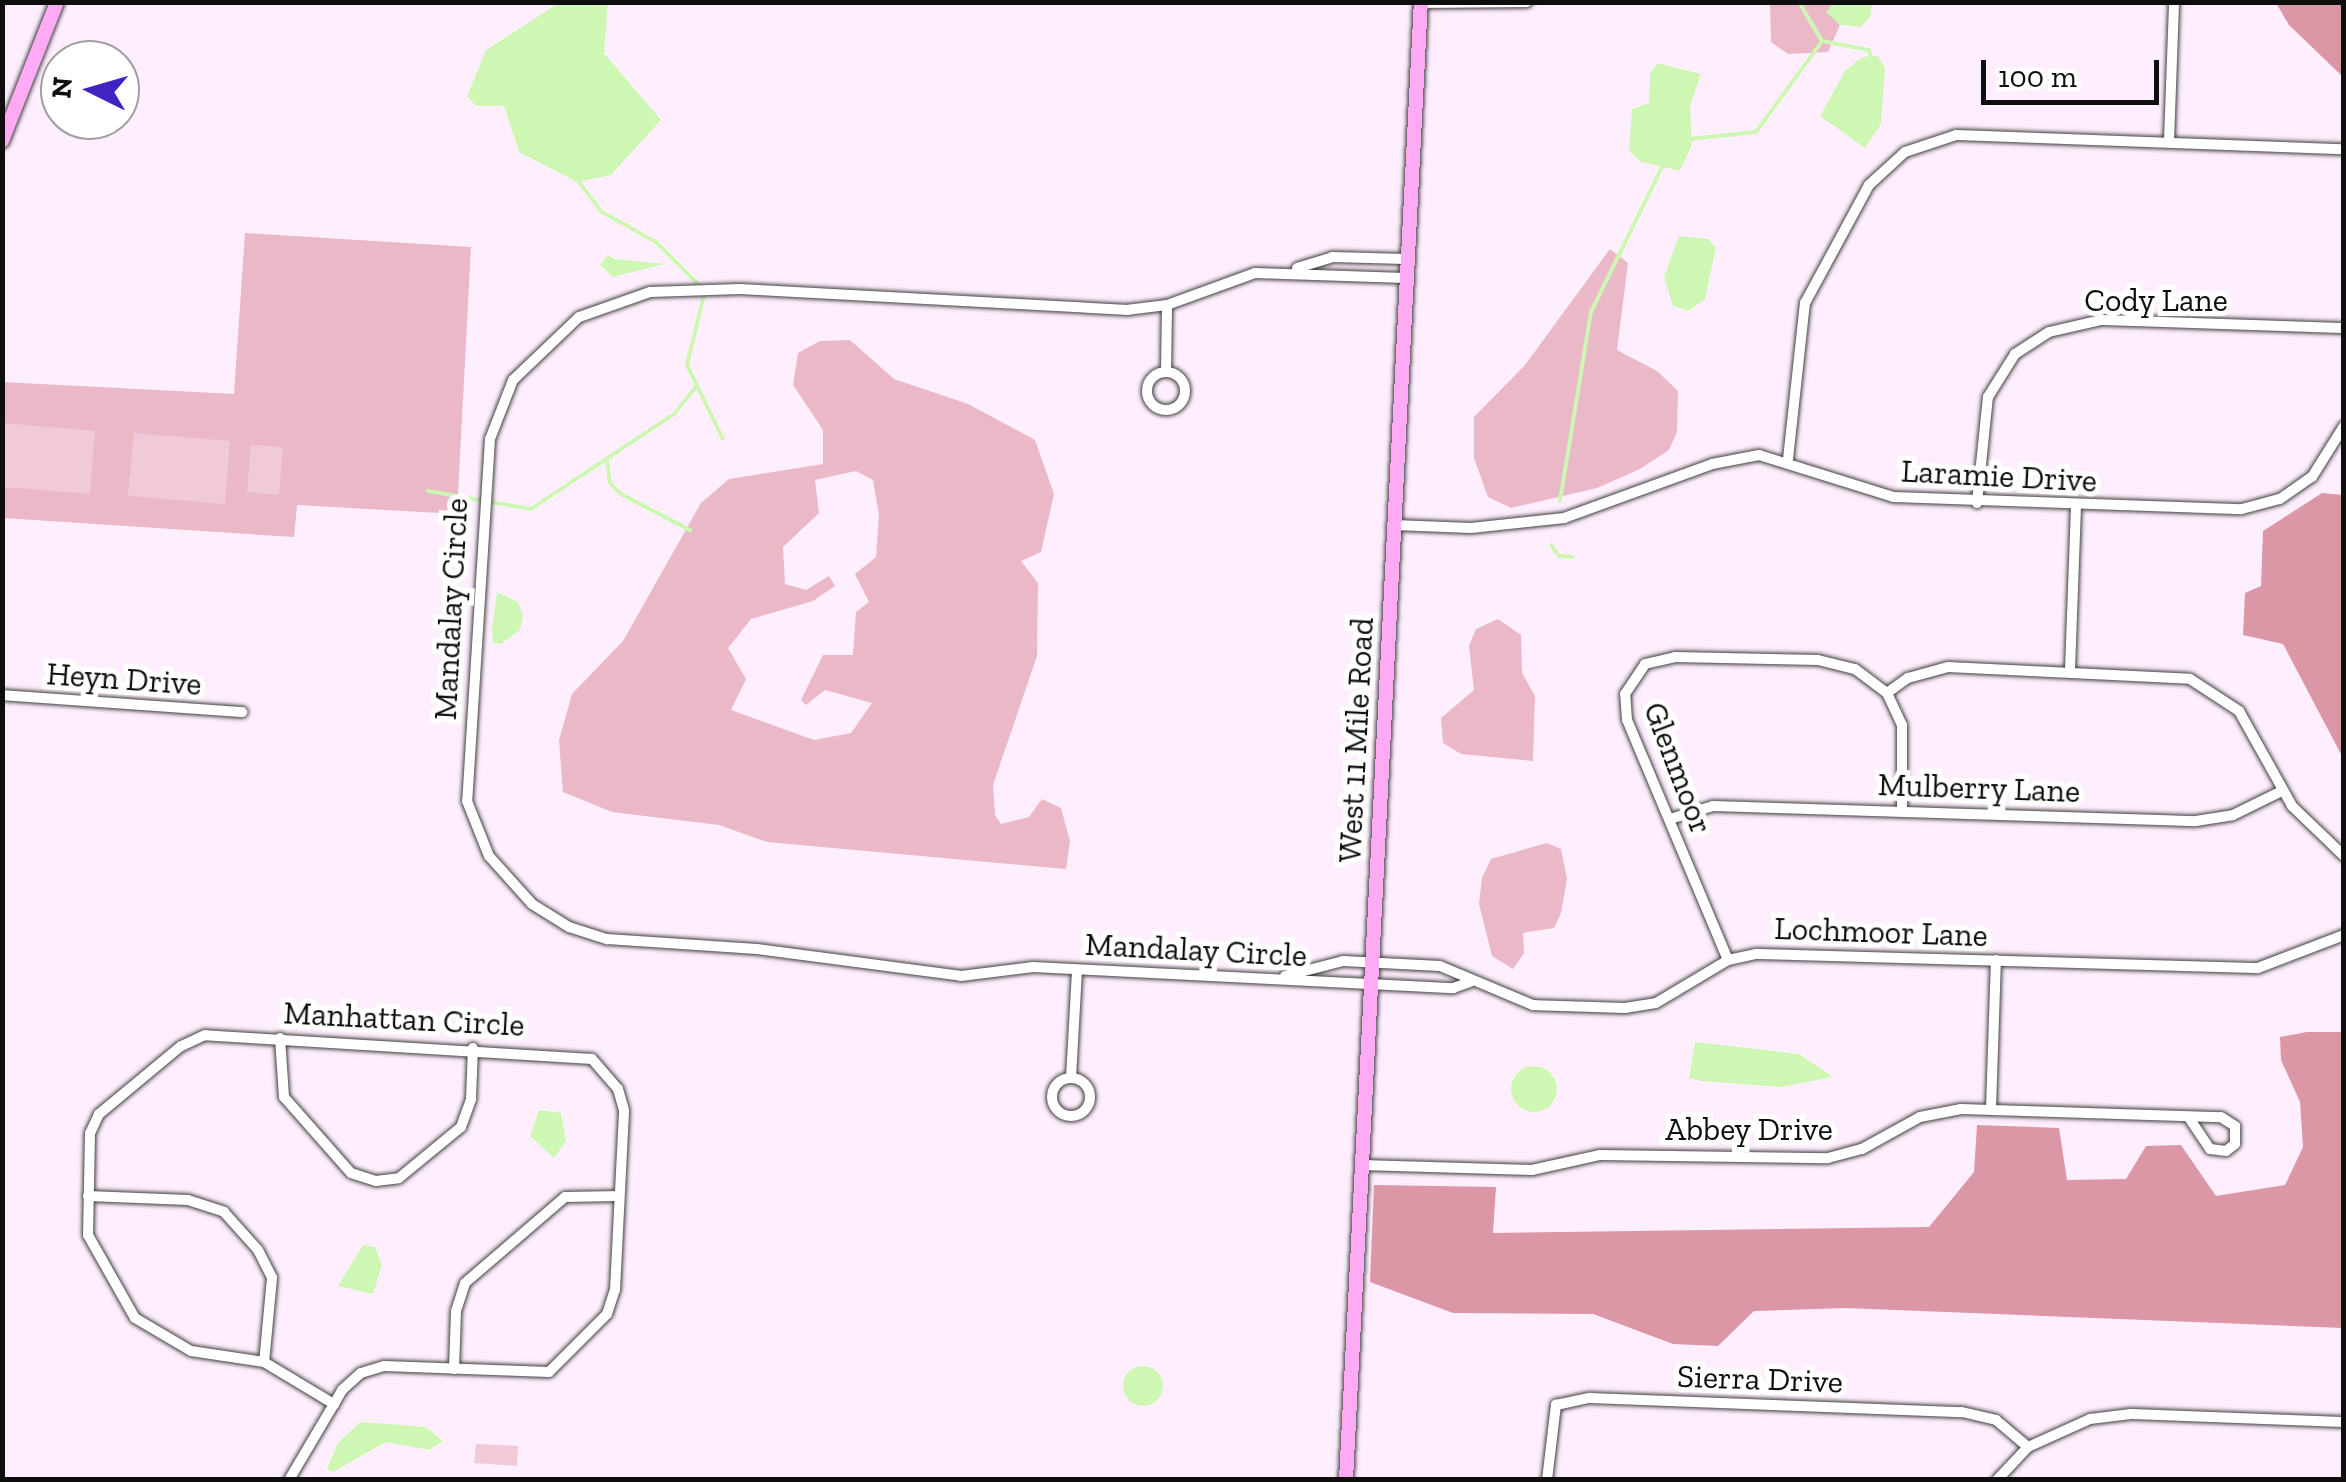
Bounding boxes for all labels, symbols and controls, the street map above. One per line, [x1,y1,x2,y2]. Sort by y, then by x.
north arrow [40,40,140,140]
scale bar [1986,40,2164,102]
text: 100 m [1998,59,2077,95]
text: N [44,75,79,100]
street label: Cody Lane [2084,281,2228,319]
street label: Laramie Drive [1900,452,2098,500]
street label: Mandalay Circle [426,497,476,721]
street label: West 11 Mile Road [1330,617,1382,863]
street label: Heyn Drive [45,654,203,704]
street label: Glenmoor [1635,697,1721,839]
street label: Mulberry Lane [1877,765,2081,811]
street label: Lochmoor Lane [1773,909,1989,955]
street label: Mandalay Circle [1084,925,1308,975]
street label: Manhattan Circle [283,994,525,1044]
street label: Abbey Drive [1665,1110,1833,1148]
street label: Sierra Drive [1676,1357,1844,1401]

